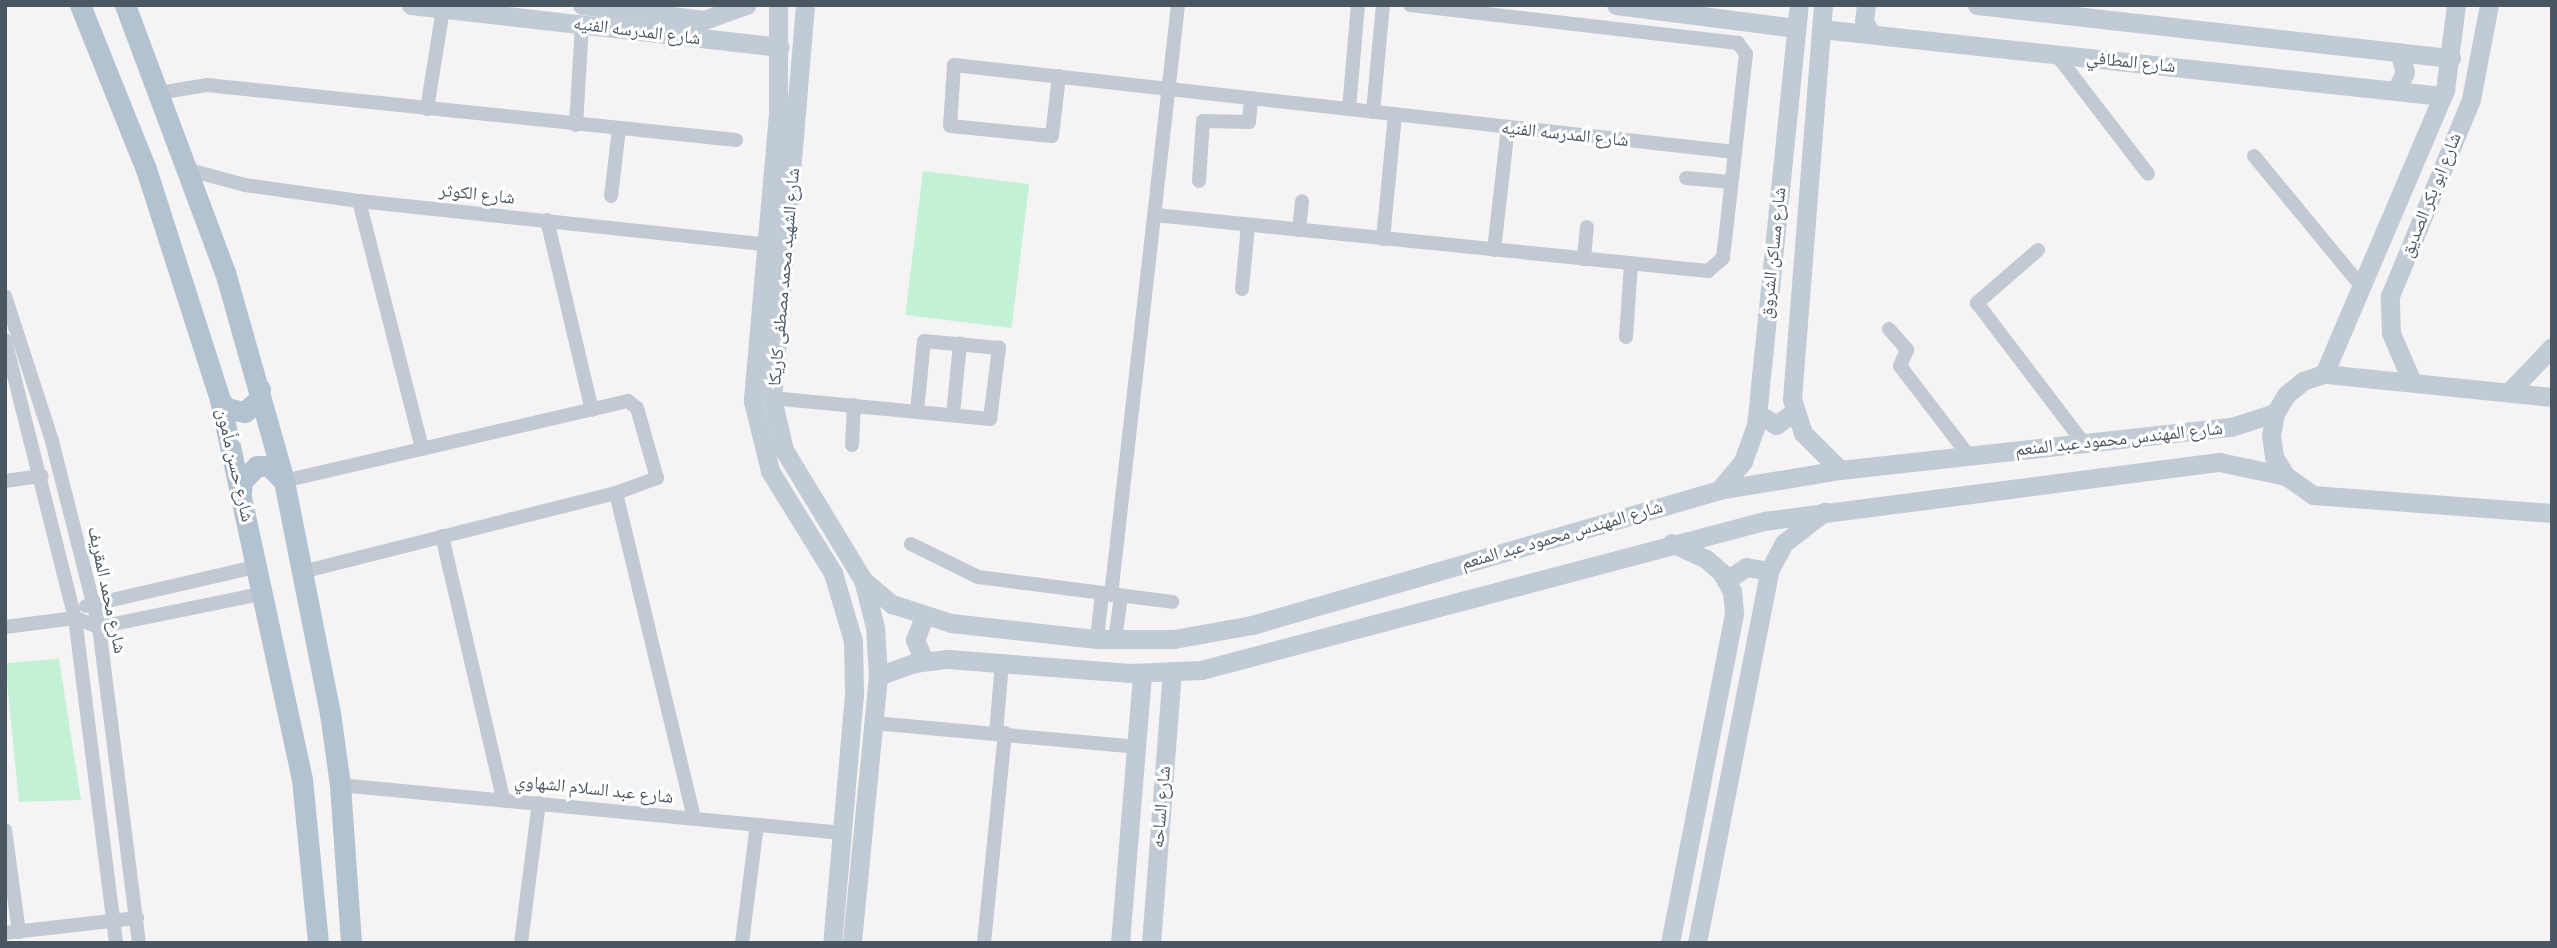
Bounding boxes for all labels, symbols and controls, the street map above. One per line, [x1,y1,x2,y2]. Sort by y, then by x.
street label: شارع المدرسه الفنيه [572,12,702,50]
street label: شارع المطافي [2085,47,2177,77]
street label: شارع المدرسه الفنيه [1500,117,1630,151]
street label: شارع ابو بكر الصديق [2396,129,2466,261]
street label: شارع الشهيد محمد مصطفى كاريكا [764,167,804,387]
street label: شارع الكوثر [438,179,516,209]
street label: شارع مساكن الشروق [1755,186,1791,320]
street label: شارع حسن مأمون [211,406,259,524]
street label: شارع المهندس محمود عبد المنعم [2014,417,2224,461]
street label: شارع المهندس محمود عبد المنعم [1459,496,1665,574]
street label: شارع محمد المقريف [83,525,131,655]
street label: شارع الساحه [1147,765,1175,849]
street label: شارع عبد السلام الشهاوي [513,770,675,808]

